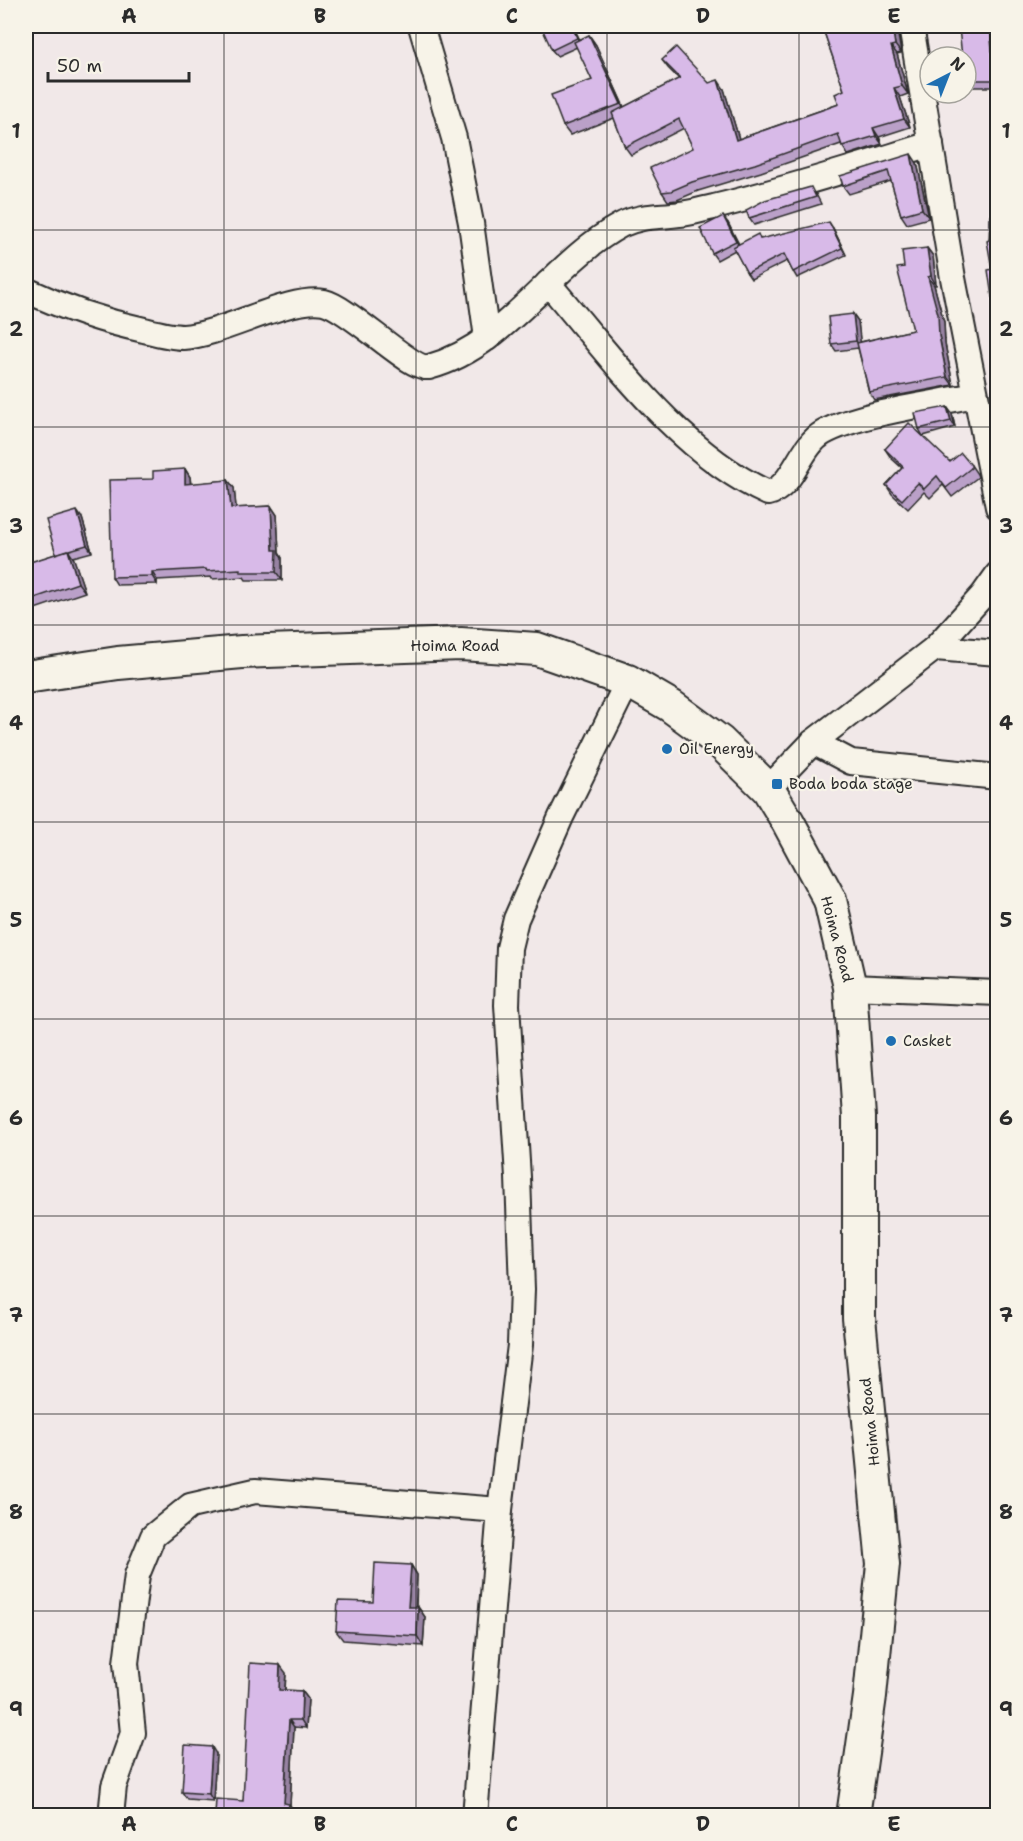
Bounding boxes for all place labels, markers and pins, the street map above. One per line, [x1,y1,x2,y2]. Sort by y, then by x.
place label: Oil Energy [679,739,754,759]
marker: Oil Energy [660,742,674,756]
place label: Boda boda stage [789,774,913,794]
marker: Boda boda stage [770,777,784,791]
place label: Casket [903,1031,952,1051]
marker: Casket [884,1034,898,1048]

